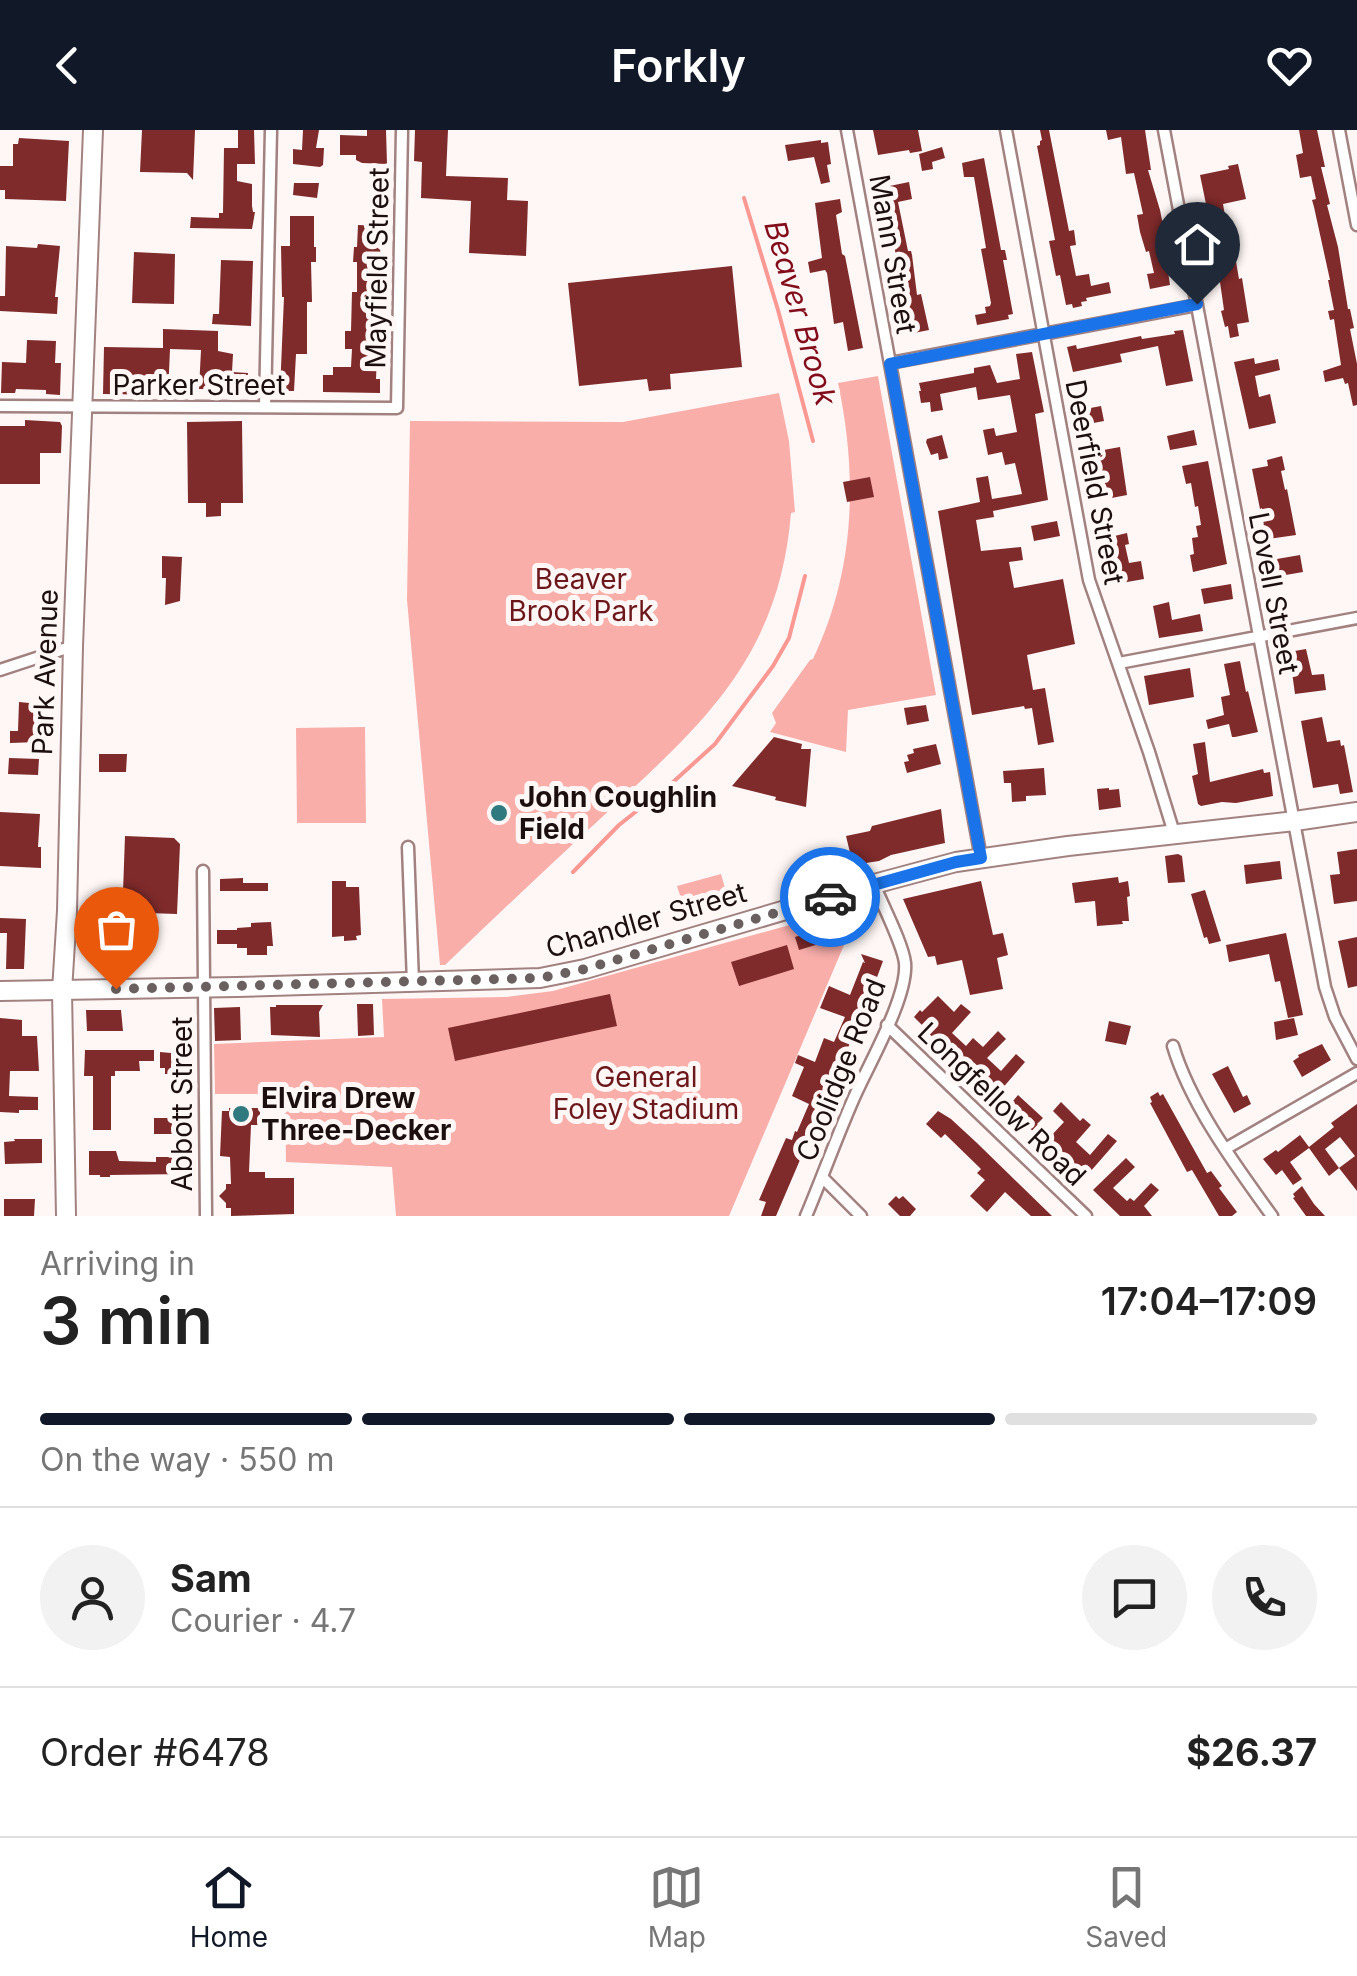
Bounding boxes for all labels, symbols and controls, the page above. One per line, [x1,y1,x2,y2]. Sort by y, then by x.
icon: back [40,38,95,93]
text: Forkly [611,38,746,93]
icon: heart [1262,38,1317,93]
street label: Mayfield Street [358,167,396,369]
street label: Mann Street [862,172,924,336]
pin [1155,202,1240,305]
water label: Beaver Brook [757,216,845,410]
icon: home [1170,217,1225,272]
street label: Parker Street [112,368,286,402]
street label: Deerfield Street [1058,377,1132,587]
street label: Lovell Street [1242,509,1306,677]
park label: Beaver Brook Park [508,562,654,628]
street label: Park Avenue [25,588,65,756]
place label: John Coughlin Field [519,780,717,846]
marker: John Coughlin Field [488,802,510,824]
courier [780,847,880,947]
icon: car [803,870,858,925]
street label: Chandler Street [542,875,750,965]
pin [74,887,159,990]
icon: bag [89,902,144,957]
street label: Coolidge Road [789,974,893,1166]
street label: Longfellow Road [911,1015,1093,1193]
street label: Abbott Street [165,1017,199,1191]
park label: General Foley Stadium [553,1060,739,1126]
place label: Elvira Drew Three-Decker [261,1081,451,1147]
marker: Elvira Drew Three-Decker [230,1103,252,1125]
text: Arriving in [40,1244,195,1283]
text: 17:04–17:09 [1101,1278,1317,1324]
text: 3 min [40,1281,213,1360]
text: On the way · 550 m [40,1440,334,1479]
button: person [40,1545,145,1650]
button: chat [1082,1545,1187,1650]
button: phone [1212,1545,1317,1650]
text: Sam [170,1555,252,1601]
text: Courier · 4.7 [170,1601,356,1640]
text: Order #6478 [40,1729,270,1775]
text: $26.37 [1186,1729,1317,1775]
tab: Home [190,1860,268,1954]
tab: Map [648,1860,706,1954]
tab: Saved [1085,1860,1167,1954]

